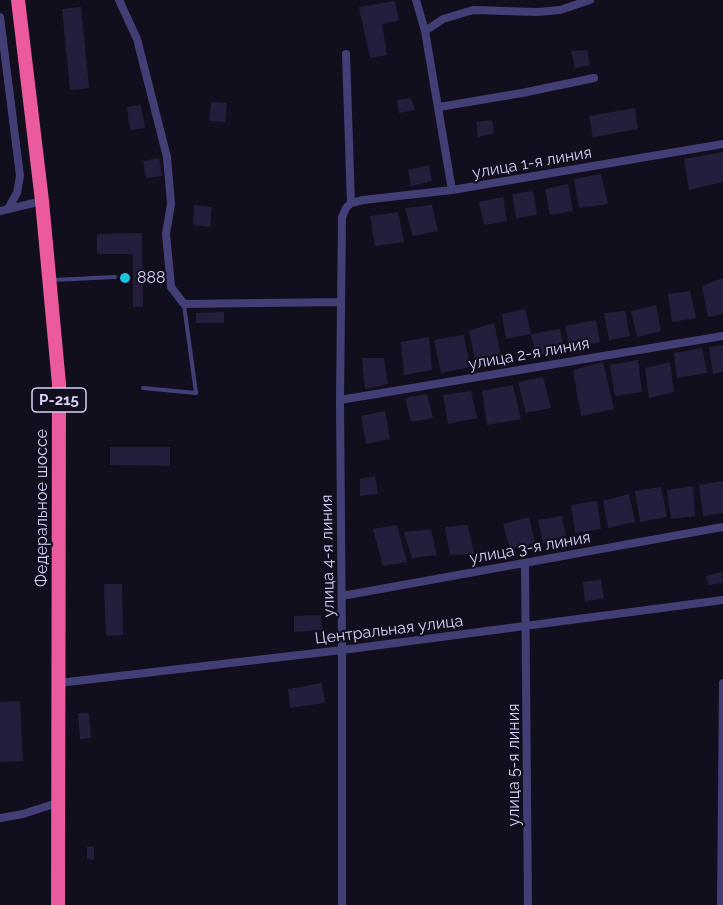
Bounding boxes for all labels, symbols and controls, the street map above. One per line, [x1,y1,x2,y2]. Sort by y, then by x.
street label: улица 1-я линия [471,143,593,183]
place label: 888 [137,268,165,288]
marker: 888 [118,271,132,285]
street label: улица 2-я линия [467,334,591,374]
road number: Р-215 [32,388,86,412]
street label: Федеральное шоссе [32,429,52,587]
street label: улица 4-я линия [317,494,339,618]
street label: улица 3-я линия [468,528,592,568]
street label: Центральная улица [314,611,464,649]
street label: улица 5-я линия [504,704,524,826]

